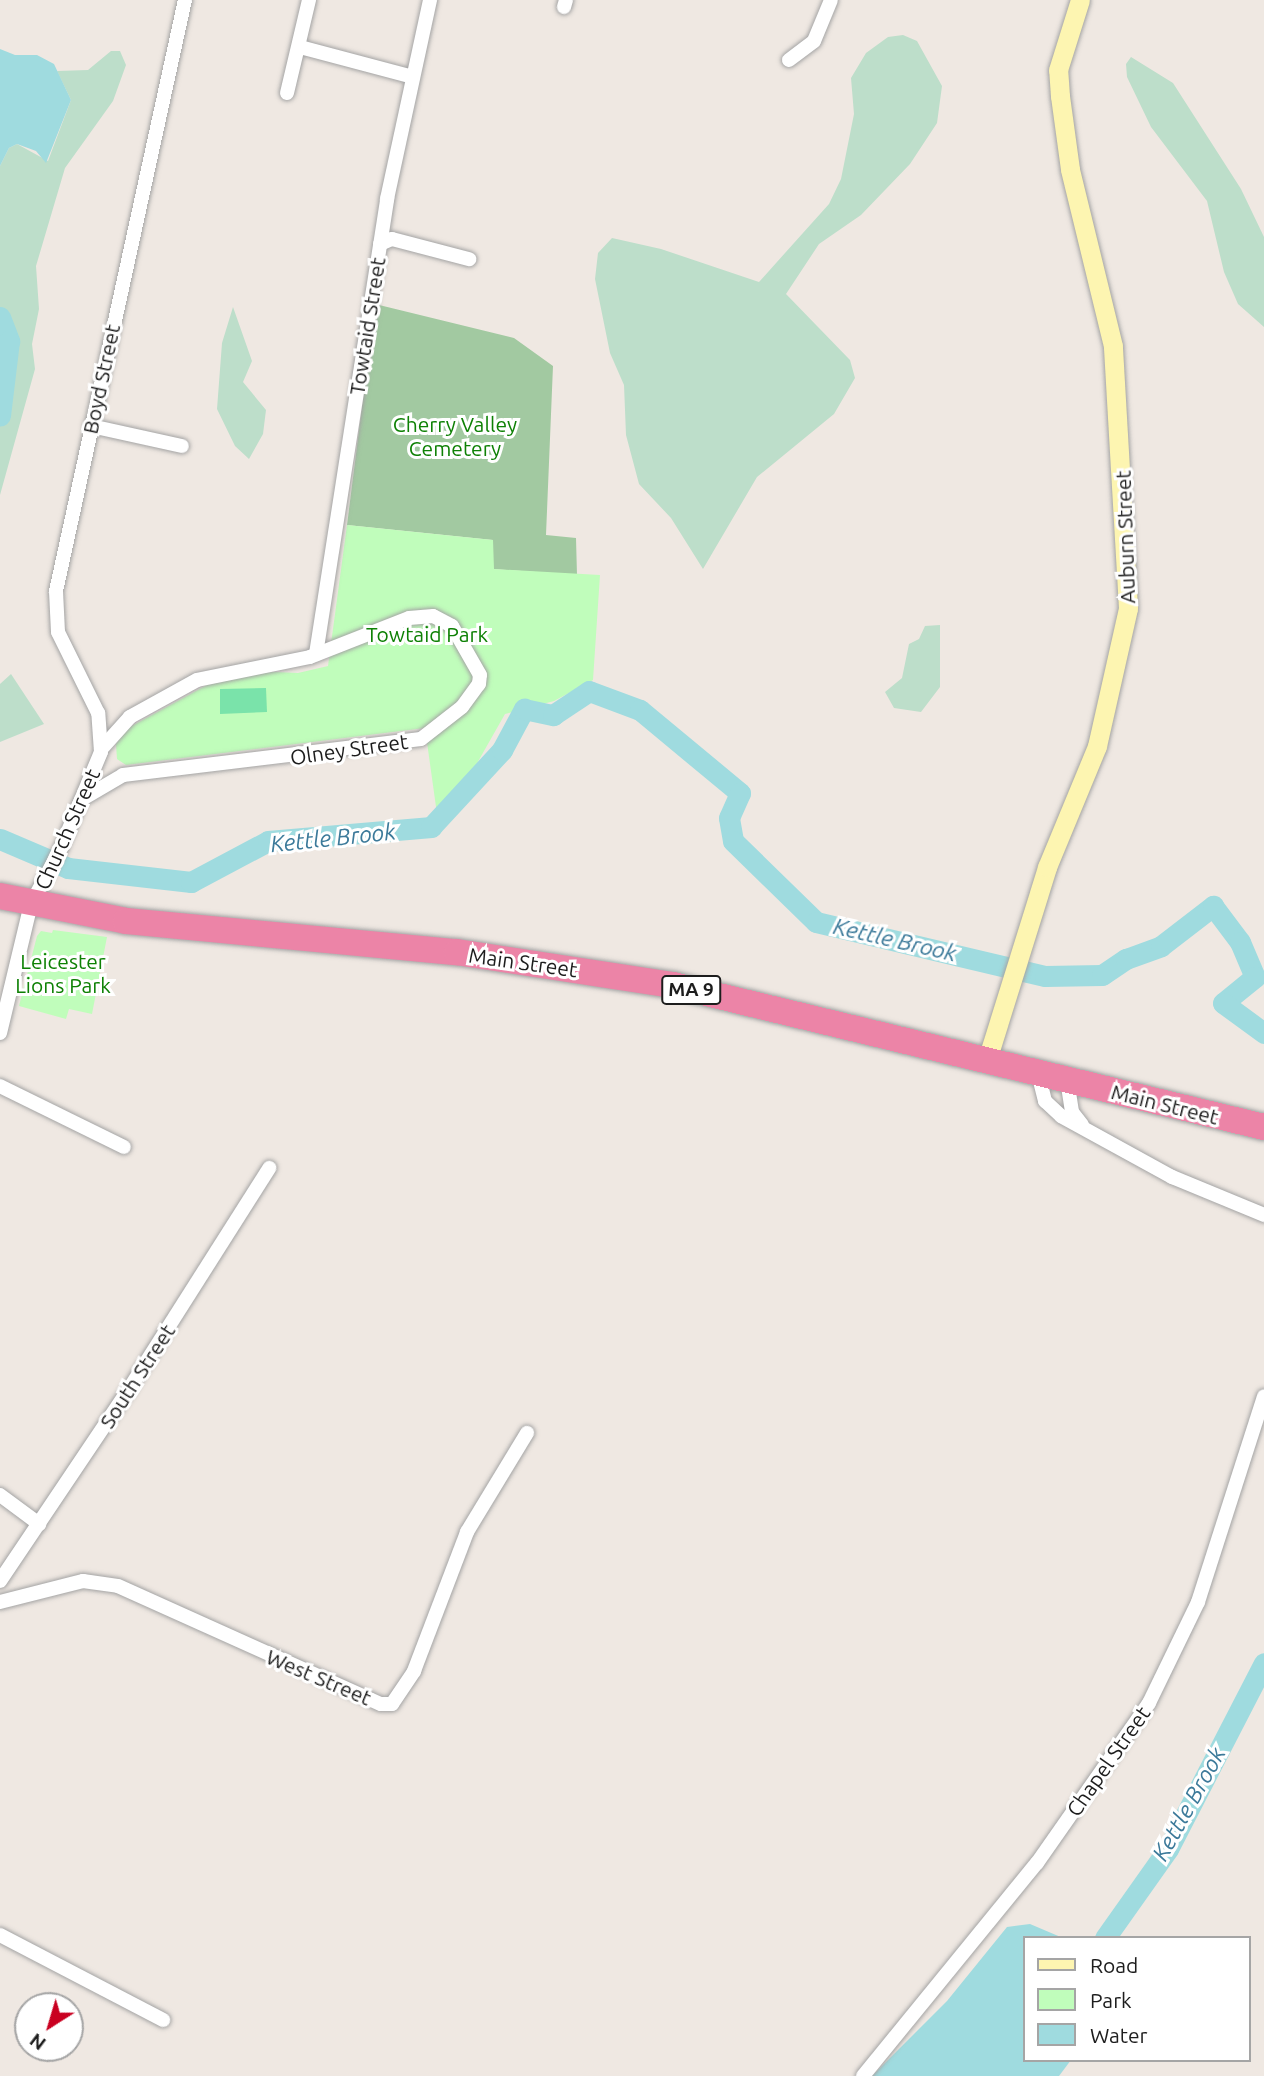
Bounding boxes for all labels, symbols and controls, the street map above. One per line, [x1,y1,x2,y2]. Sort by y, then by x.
street label: Towtaid Street [344,255,390,397]
street label: Boyd Street [77,322,125,436]
park label: Cherry Valley Cemetery [393,411,517,461]
street label: Auburn Street [1110,470,1140,604]
park label: Towtaid Park [366,621,488,647]
street label: Olney Street [288,728,410,770]
street label: Church Street [29,764,105,894]
water label: Kettle Brook [269,818,397,858]
water label: Kettle Brook [831,912,959,968]
street label: Main Street [467,942,579,982]
park label: Leicester Lions Park [15,948,111,998]
road number: MA 9 [661,974,721,1006]
street label: Main Street [1109,1079,1221,1129]
street label: South Street [94,1319,180,1433]
street label: West Street [263,1644,375,1710]
street label: Chapel Street [1061,1701,1155,1821]
water label: Kettle Brook [1146,1742,1232,1866]
legend [1023,1936,1250,2062]
text: Road [1090,1953,1138,1977]
text: Park [1090,1988,1132,2012]
north arrow [14,1992,84,2062]
text: Water [1090,2023,1148,2047]
text: N [25,2029,50,2055]

